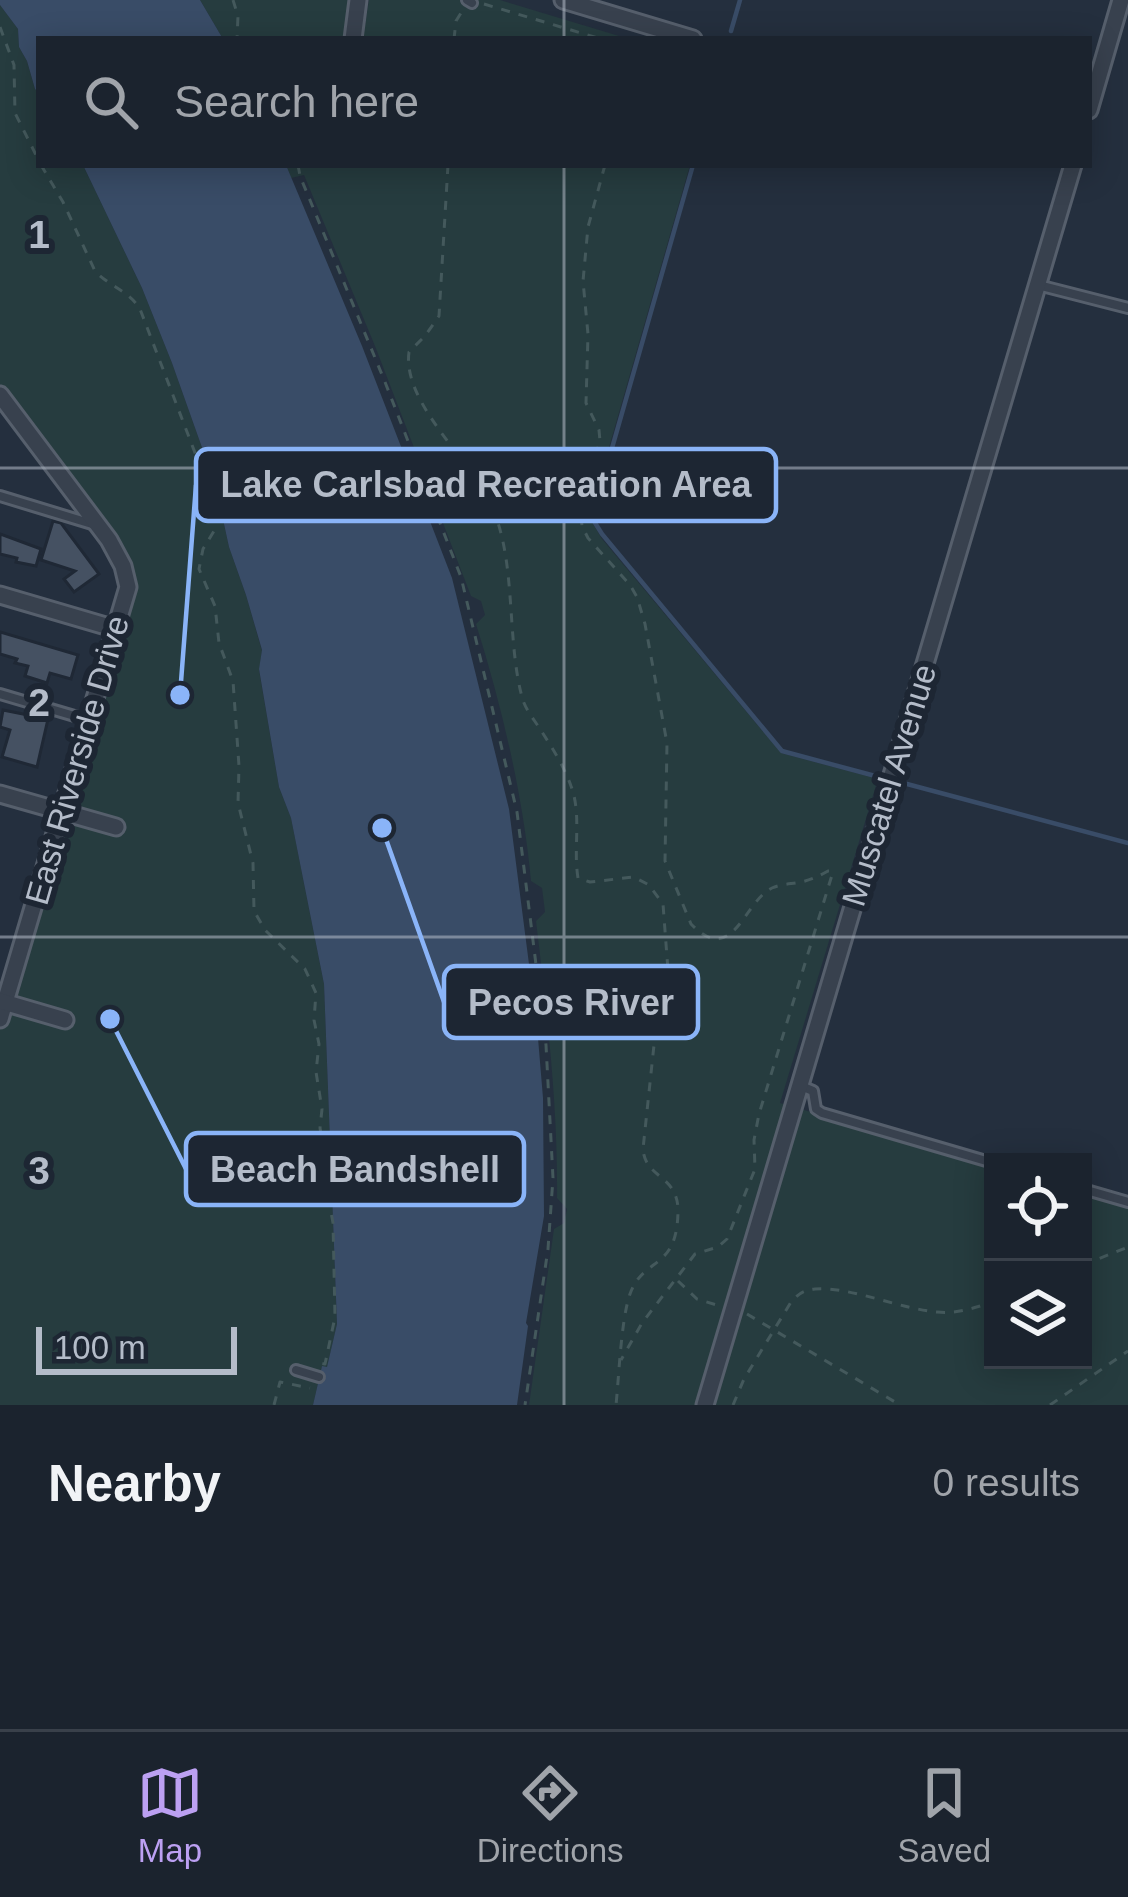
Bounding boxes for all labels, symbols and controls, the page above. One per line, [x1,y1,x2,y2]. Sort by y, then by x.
search box [36,36,1092,168]
icon: search [78,69,144,135]
text: Search here [174,76,419,127]
text: 1 [28,213,50,256]
callout: Lake Carlsbad Recreation Area [196,449,776,521]
text: Lake Carlsbad Recreation Area [221,464,752,505]
street label: East Riverside Drive [18,611,136,909]
street label: Muscatel Avenue [835,660,943,910]
text: 2 [28,681,50,724]
callout: Pecos River [444,966,698,1038]
text: Pecos River [468,982,674,1023]
callout: Beach Bandshell [186,1133,524,1205]
text: 3 [28,1149,50,1192]
text: Beach Bandshell [210,1149,500,1190]
map controls [984,1153,1092,1369]
button: locate [984,1153,1092,1261]
button: layers [984,1261,1092,1369]
scale bar [36,1321,237,1374]
text: 100 m [54,1329,146,1366]
text: Nearby [48,1455,221,1512]
text: 0 results [933,1461,1080,1504]
tab: Map [137,1760,203,1870]
tab: Directions [477,1760,624,1870]
tab: Saved [897,1760,991,1870]

